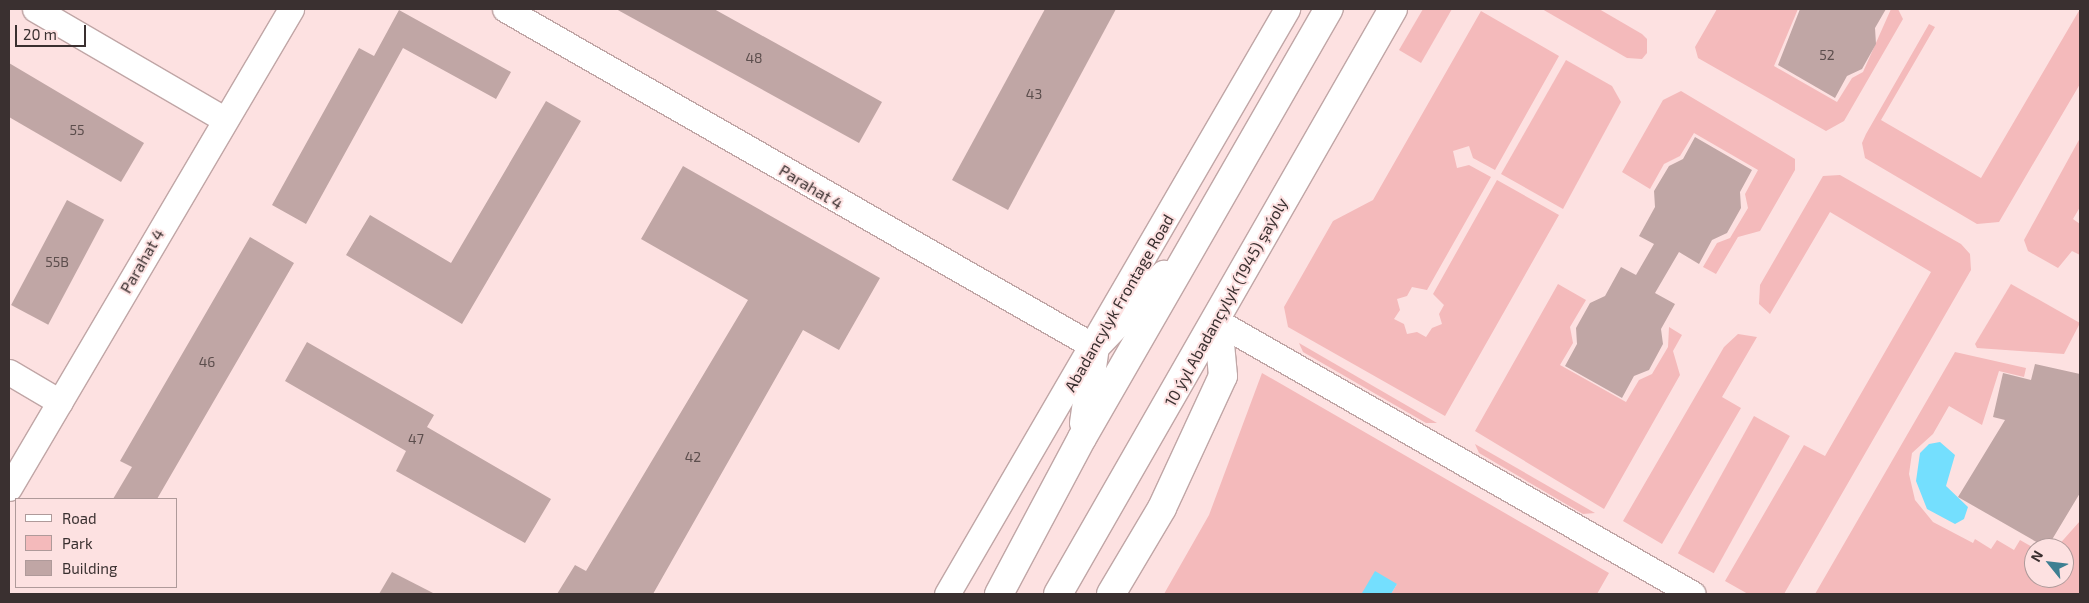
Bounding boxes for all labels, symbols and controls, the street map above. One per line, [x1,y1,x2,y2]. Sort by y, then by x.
scale bar [18,15,89,47]
text: 20 m [23,25,57,43]
house number: 52 [1819,47,1835,63]
house number: 48 [745,50,763,66]
house number: 43 [1026,86,1042,102]
house number: 55 [69,122,85,138]
street label: Parahat 4 [776,161,846,213]
street label: 10 ýyl Abadançylyk (1945) şaýoly [1160,194,1292,410]
street label: Abadancylyk Frontage Road [1060,211,1178,395]
street label: Parahat 4 [116,225,168,297]
house number: 55B [45,254,69,270]
house number: 46 [199,354,215,370]
house number: 47 [408,431,424,447]
house number: 42 [685,449,701,465]
legend [15,498,178,588]
text: Road [62,509,97,527]
text: Park [62,534,93,552]
north arrow [2024,538,2074,588]
text: N [2026,547,2046,565]
text: Building [62,559,117,577]

